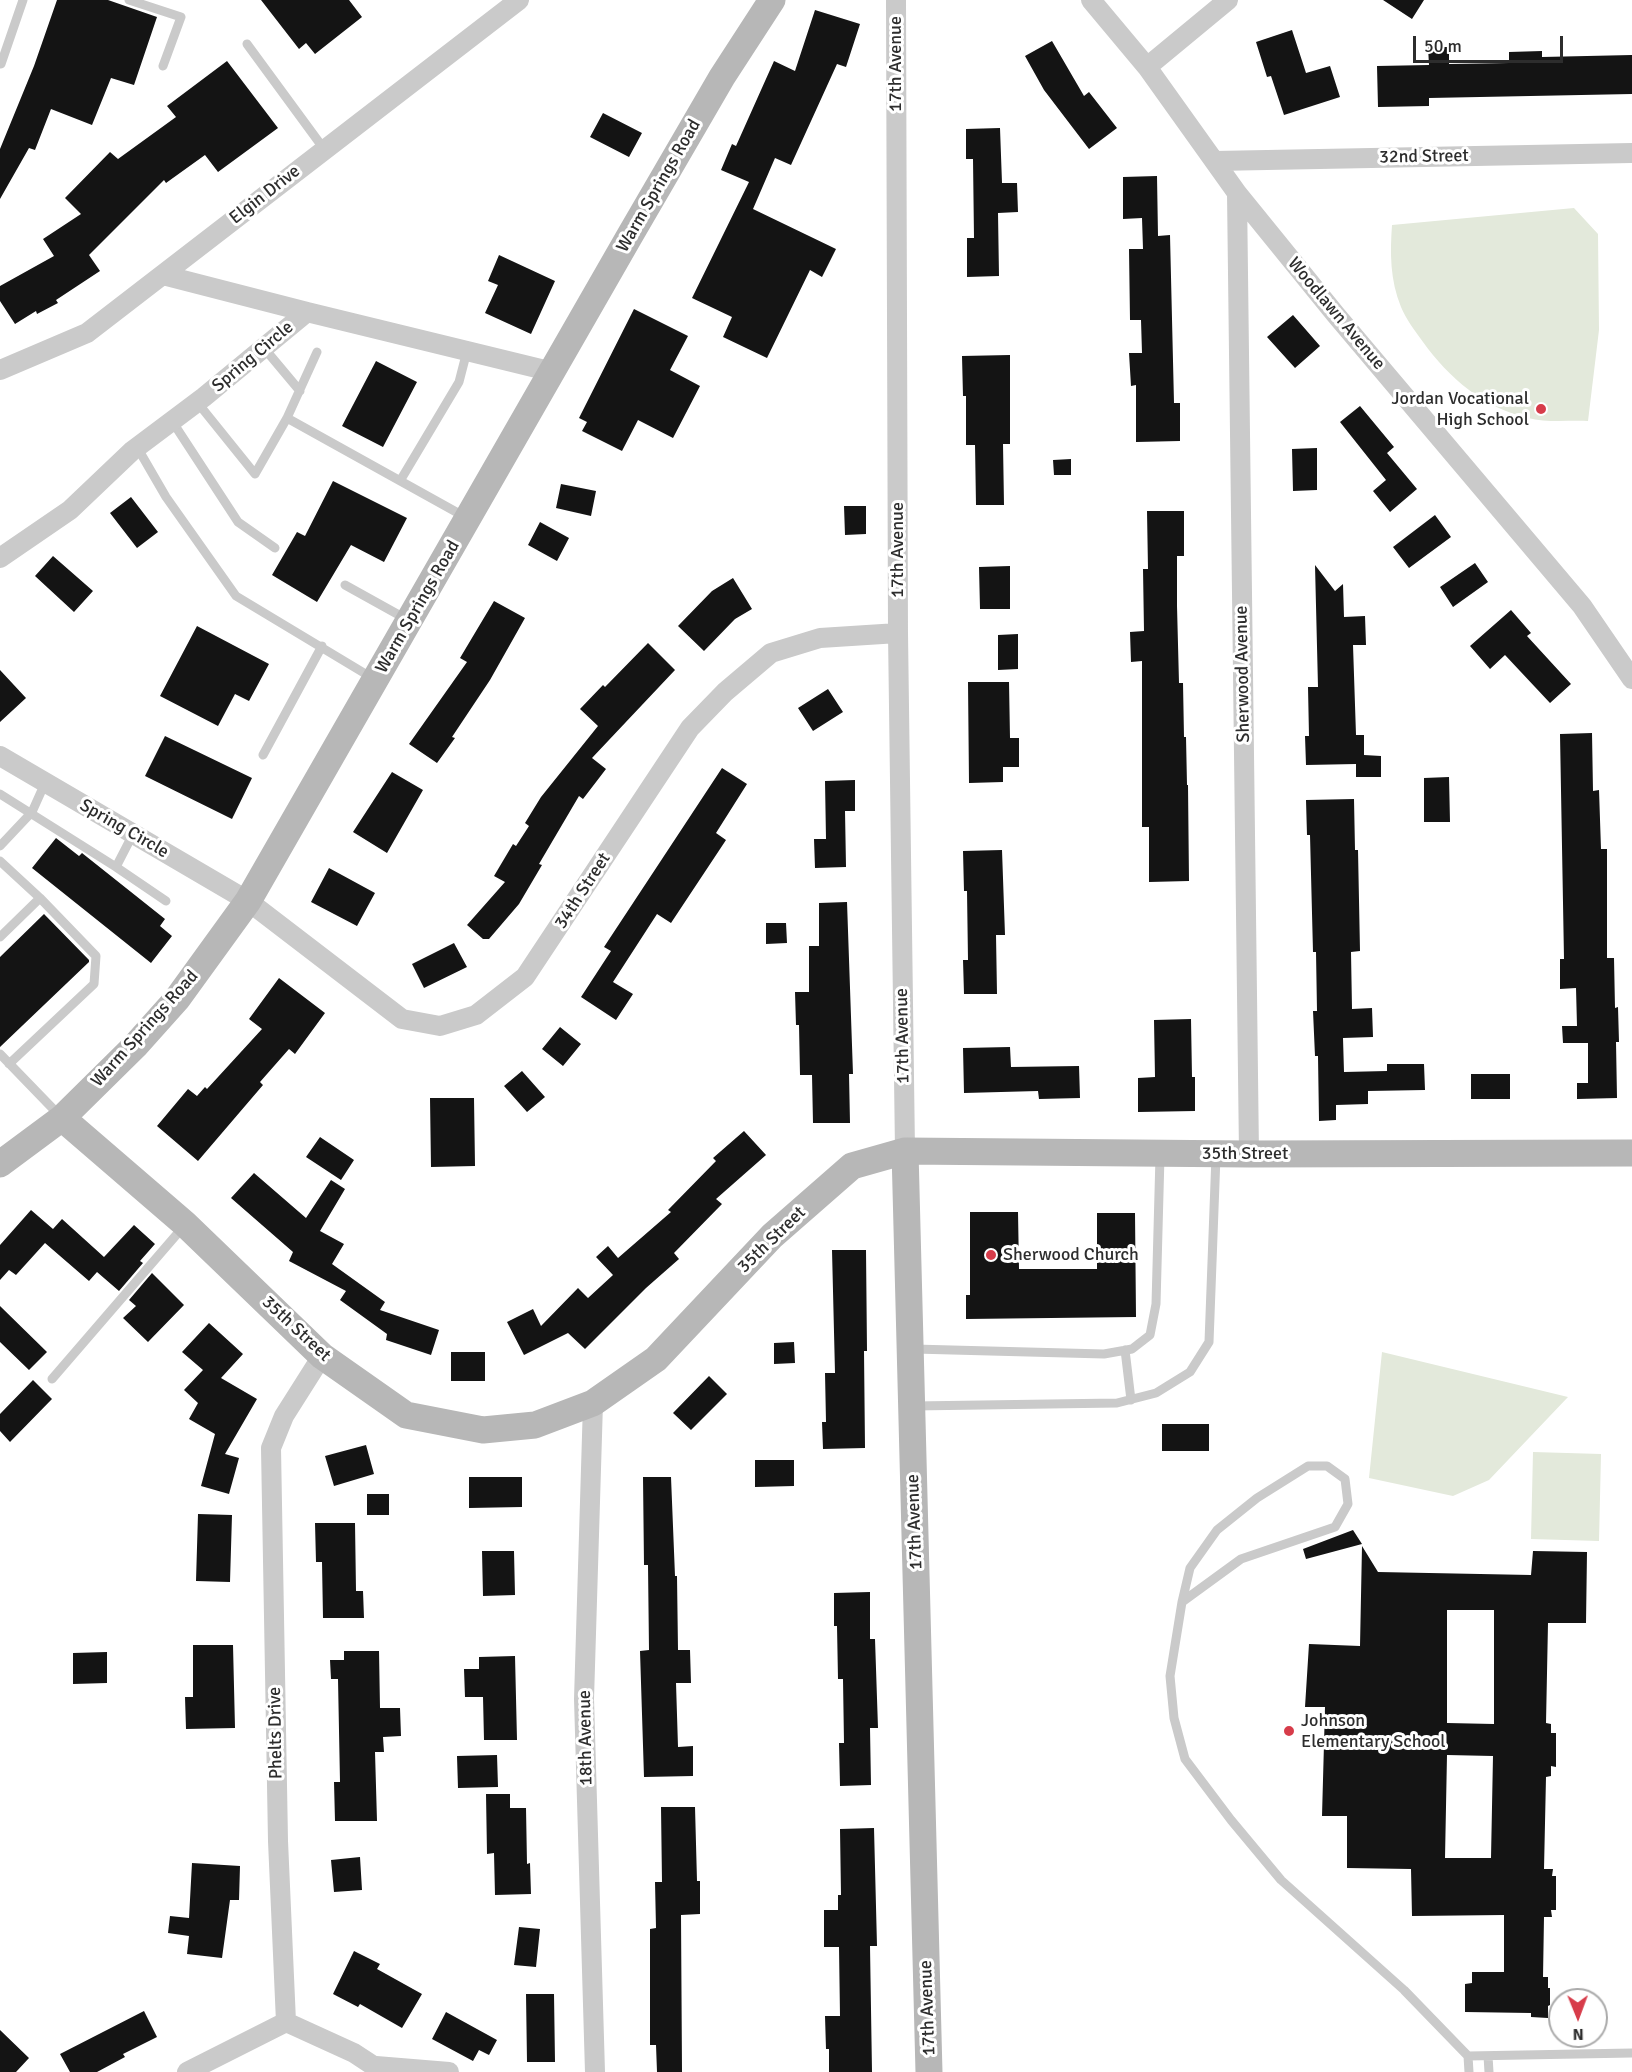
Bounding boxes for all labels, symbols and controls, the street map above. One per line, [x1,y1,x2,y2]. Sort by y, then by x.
street label: 17th Avenue [885,16,907,112]
scale bar [1416,24,1566,62]
text: 50 m [1424,35,1462,57]
street label: Warm Springs Road [612,116,706,256]
street label: 32nd Street [1379,145,1469,169]
street label: Elgin Drive [225,161,305,229]
street label: Woodlawn Avenue [1283,253,1389,375]
street label: Spring Circle [208,317,298,397]
place label: Jordan Vocational High School [1392,388,1529,430]
marker: Jordan Vocational High School [1534,402,1548,416]
street label: 17th Avenue [887,502,909,598]
street label: Warm Springs Road [371,537,465,677]
street label: Sherwood Avenue [1231,605,1255,743]
street label: Spring Circle [76,795,172,863]
street label: 34th Street [550,849,616,933]
street label: Warm Springs Road [87,966,203,1092]
street label: 17th Avenue [891,988,915,1084]
street label: 35th Street [1202,1143,1288,1165]
street label: 35th Street [733,1202,811,1278]
place label: Sherwood Church [1003,1244,1139,1266]
marker: Sherwood Church [984,1248,998,1262]
street label: 35th Street [257,1292,335,1366]
street label: 17th Avenue [903,1474,927,1570]
street label: Phelts Drive [264,1687,288,1779]
street label: 18th Avenue [574,1690,598,1786]
place label: Johnson Elementary School [1301,1710,1446,1752]
marker: Johnson Elementary School [1282,1724,1296,1738]
street label: 17th Avenue [916,1960,940,2056]
north arrow [1548,1988,1608,2048]
text: N [1573,2024,1584,2044]

